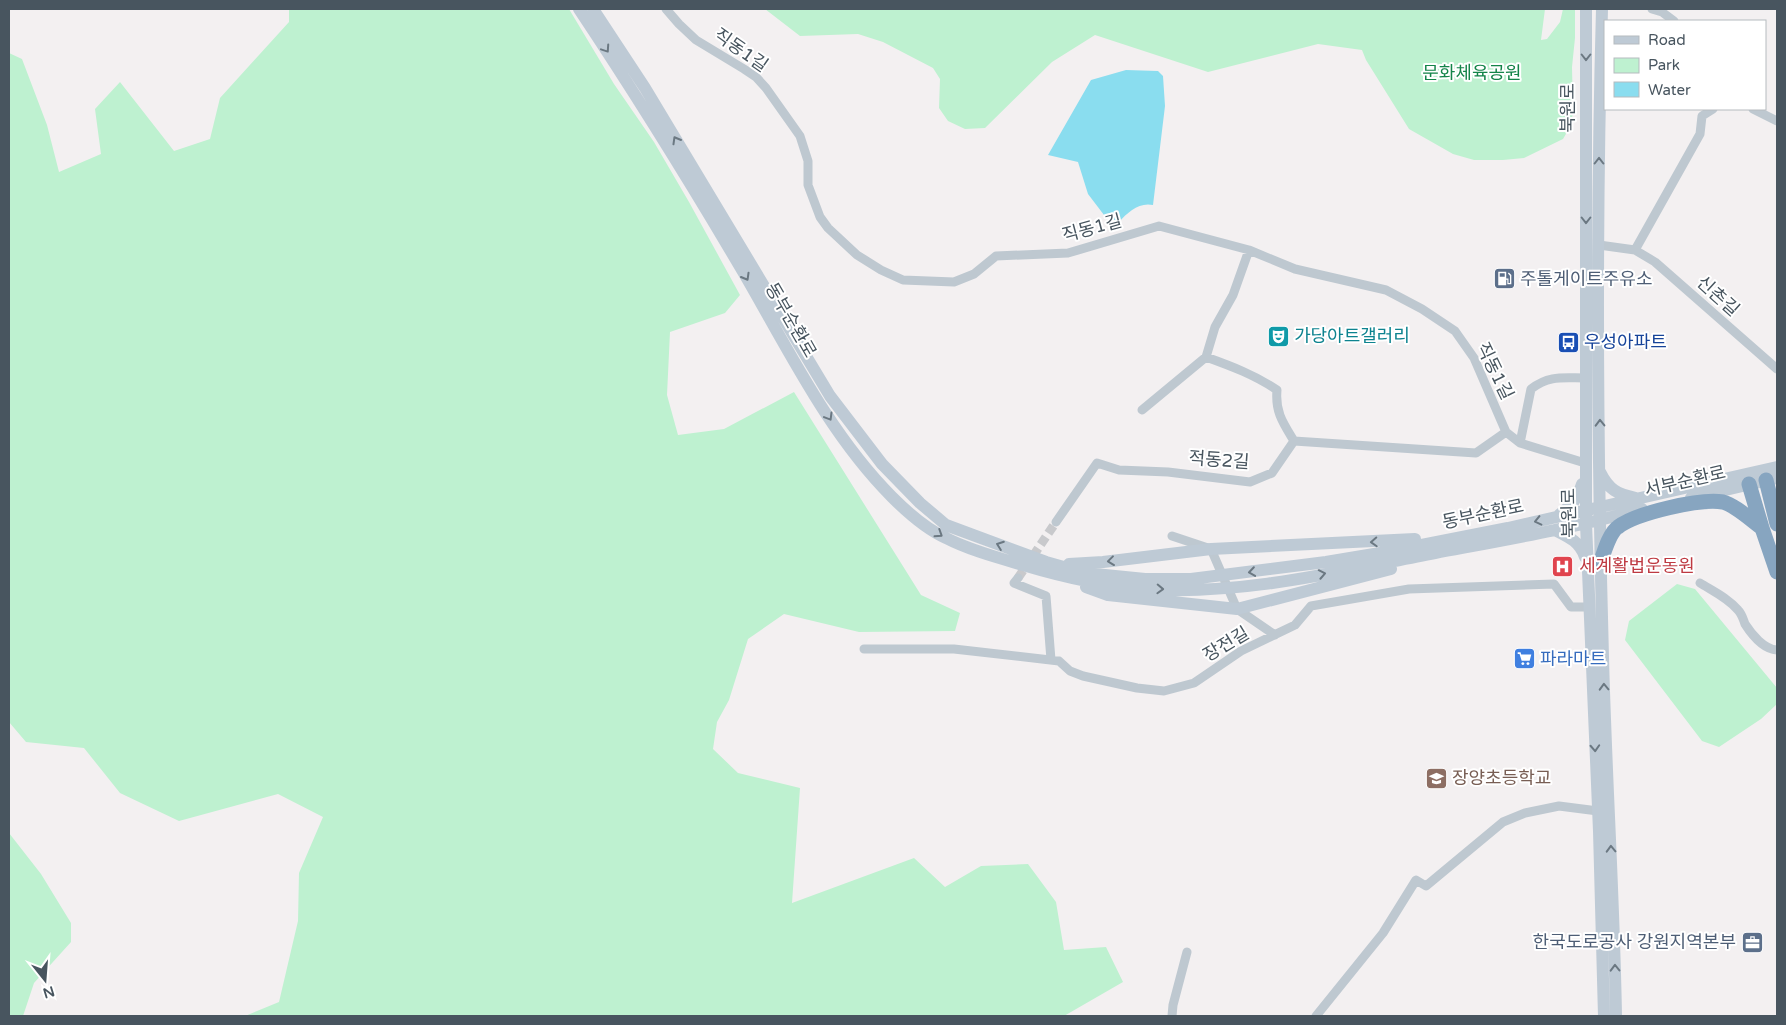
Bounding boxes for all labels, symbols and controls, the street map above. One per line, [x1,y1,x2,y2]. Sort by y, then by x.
legend [1604,20,1766,110]
street label: 직동1길 [710,23,772,77]
text: Road [1648,31,1686,49]
one-way arrow [600,43,609,53]
one-way arrow [1581,54,1591,62]
text: Park [1648,56,1680,74]
park label: 문화체육공원 [1422,62,1522,84]
text: Water [1648,81,1691,99]
street label: 북원로 [1557,83,1579,133]
one-way arrow [673,137,683,146]
one-way arrow [1594,157,1604,165]
street label: 직동1길 [1060,209,1124,247]
one-way arrow [1581,216,1591,224]
fuel station icon: 주톨게이트주유소 [1492,267,1516,291]
place label: 주톨게이트주유소 [1520,268,1652,290]
street label: 신촌길 [1692,271,1744,321]
one-way arrow [740,272,750,281]
street label: 동부순환로 [761,279,821,361]
theatre icon: 가당아트갤러리 [1266,324,1290,348]
place label: 가당아트갤러리 [1294,325,1410,347]
bus stop icon: 우성아파트 [1556,330,1580,354]
place label: 우성아파트 [1584,331,1667,353]
street label: 직동1길 [1472,339,1518,403]
one-way arrow [822,411,832,420]
one-way arrow [1595,419,1605,426]
street label: 적동2길 [1188,447,1250,473]
street label: 서부순환로 [1642,461,1728,501]
street label: 북원로 [1558,488,1580,538]
street label: 동부순환로 [1440,495,1526,533]
one-way arrow [1533,515,1542,526]
one-way arrow [934,528,943,537]
one-way arrow [1370,537,1378,548]
one-way arrow [996,541,1005,551]
hospital icon: 세계활법운동원 [1551,554,1575,578]
one-way arrow [1106,555,1114,566]
place label: 세계활법운동원 [1579,555,1695,577]
one-way arrow [1247,566,1255,577]
one-way arrow [1317,569,1326,580]
one-way arrow [1157,584,1165,595]
street label: 장전길 [1199,622,1253,666]
supermarket icon: 파라마트 [1512,647,1536,671]
place label: 파라마트 [1540,648,1606,670]
one-way arrow [1599,683,1609,690]
one-way arrow [1590,744,1600,752]
school or university icon: 장양초등학교 [1424,766,1448,790]
place label: 장양초등학교 [1452,767,1551,789]
one-way arrow [1605,845,1616,853]
office icon: 한국도로공사 강원지역본부 [1740,930,1764,954]
place label: 한국도로공사 강원지역본부 [1533,931,1736,953]
north arrow [20,955,70,1005]
one-way arrow [1610,963,1620,971]
text: N [41,982,57,1002]

